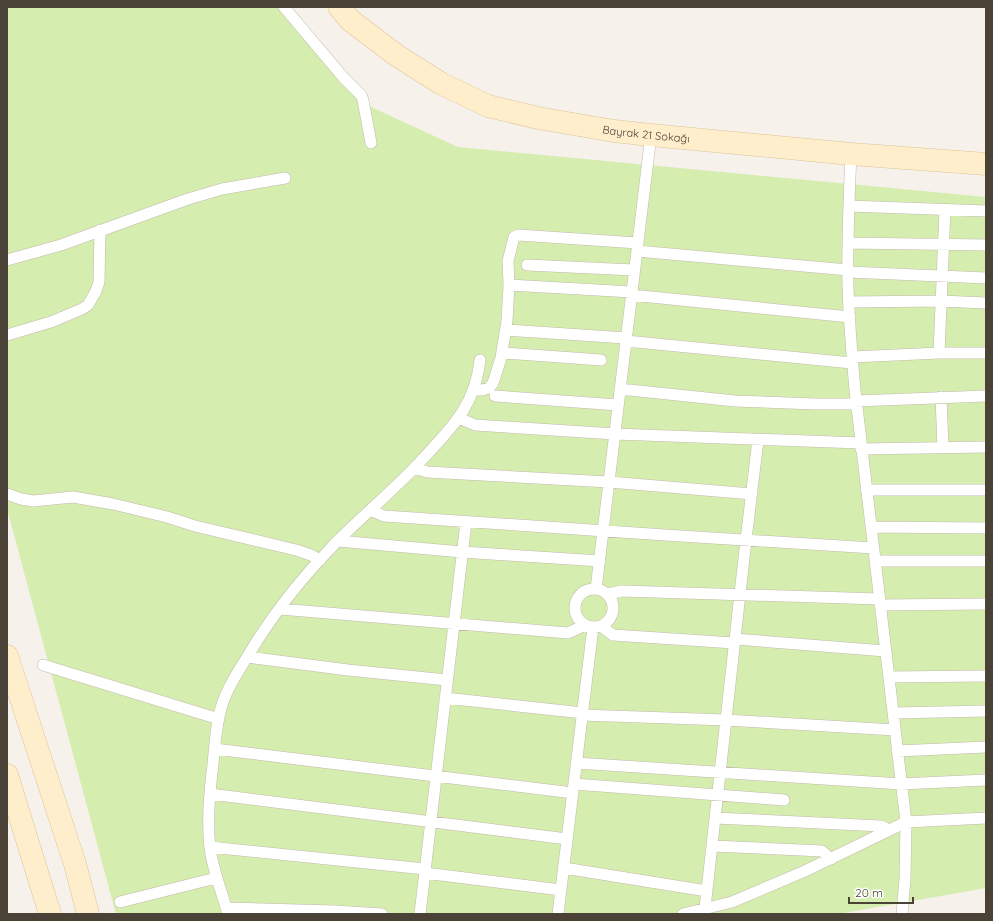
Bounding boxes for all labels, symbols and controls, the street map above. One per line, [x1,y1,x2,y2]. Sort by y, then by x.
street label: Bayrak 21 Sokağı [601,122,690,146]
scale bar [849,879,913,905]
text: 20 m [855,885,883,900]

